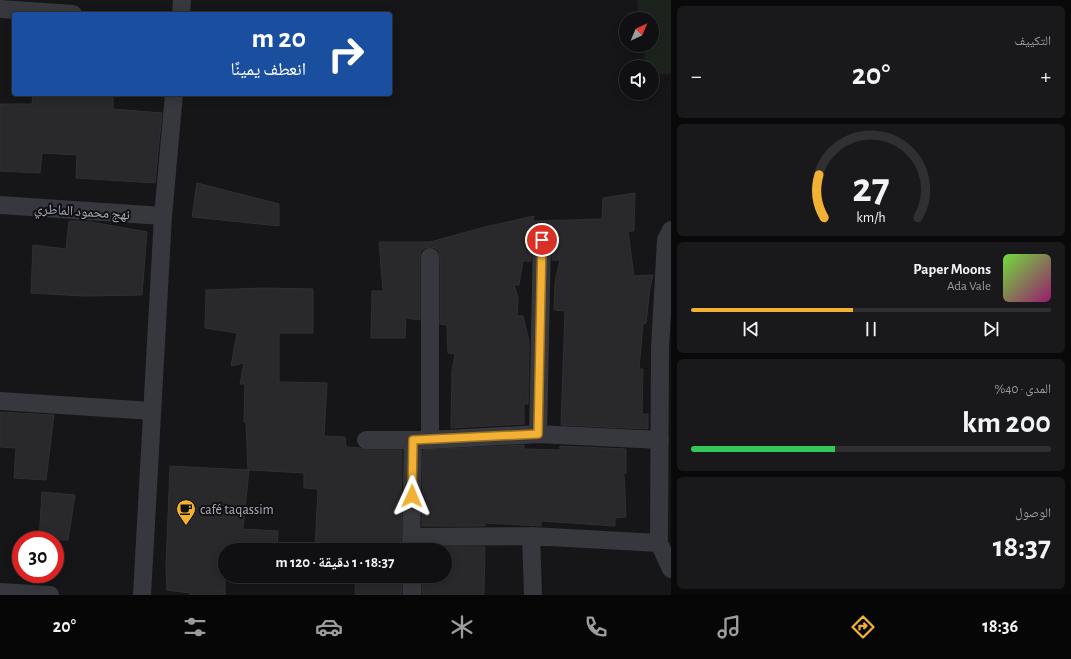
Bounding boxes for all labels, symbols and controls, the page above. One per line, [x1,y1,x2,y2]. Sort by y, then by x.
north arrow [619,12,659,52]
map controls [619,12,659,100]
text: 20 m [251,25,306,53]
icon: right [320,28,372,80]
text: التكييف [1015,35,1051,48]
button: sound [619,60,659,100]
text: 20° [852,60,890,90]
text: انعطف يمينًا [230,61,306,79]
text: − [691,65,702,87]
text: + [1040,65,1051,87]
text: 27 [852,167,890,208]
street label: نهج محمود الماطري [33,202,131,226]
text: km/h [856,210,886,224]
pin [525,223,559,257]
icon: arrive [531,229,553,251]
text: Paper Moons [913,262,991,277]
text: Ada Vale [947,280,991,293]
icon: previous [740,318,762,340]
icon: pause [860,318,882,340]
icon: next [980,318,1002,340]
text: المدى · 40% [994,383,1051,396]
text: 200 km [962,408,1051,438]
position arrow [391,475,433,517]
cafe icon: café taqassim [175,498,197,526]
place label: café taqassim [200,503,274,517]
text: الوصول [1015,507,1051,520]
speed limit sign: 30 [12,531,64,583]
text: 18:37 [993,532,1051,562]
text: 18:37 · 1 دقيقة · 120 m [276,555,394,570]
icon: filters [181,613,209,641]
icon: car [315,613,343,641]
icon: climate [448,613,476,641]
icon: phone [582,613,610,641]
icon: music [715,613,743,641]
icon: directions [849,613,877,641]
text: 20° [53,618,76,636]
text: 18:36 [982,618,1018,636]

